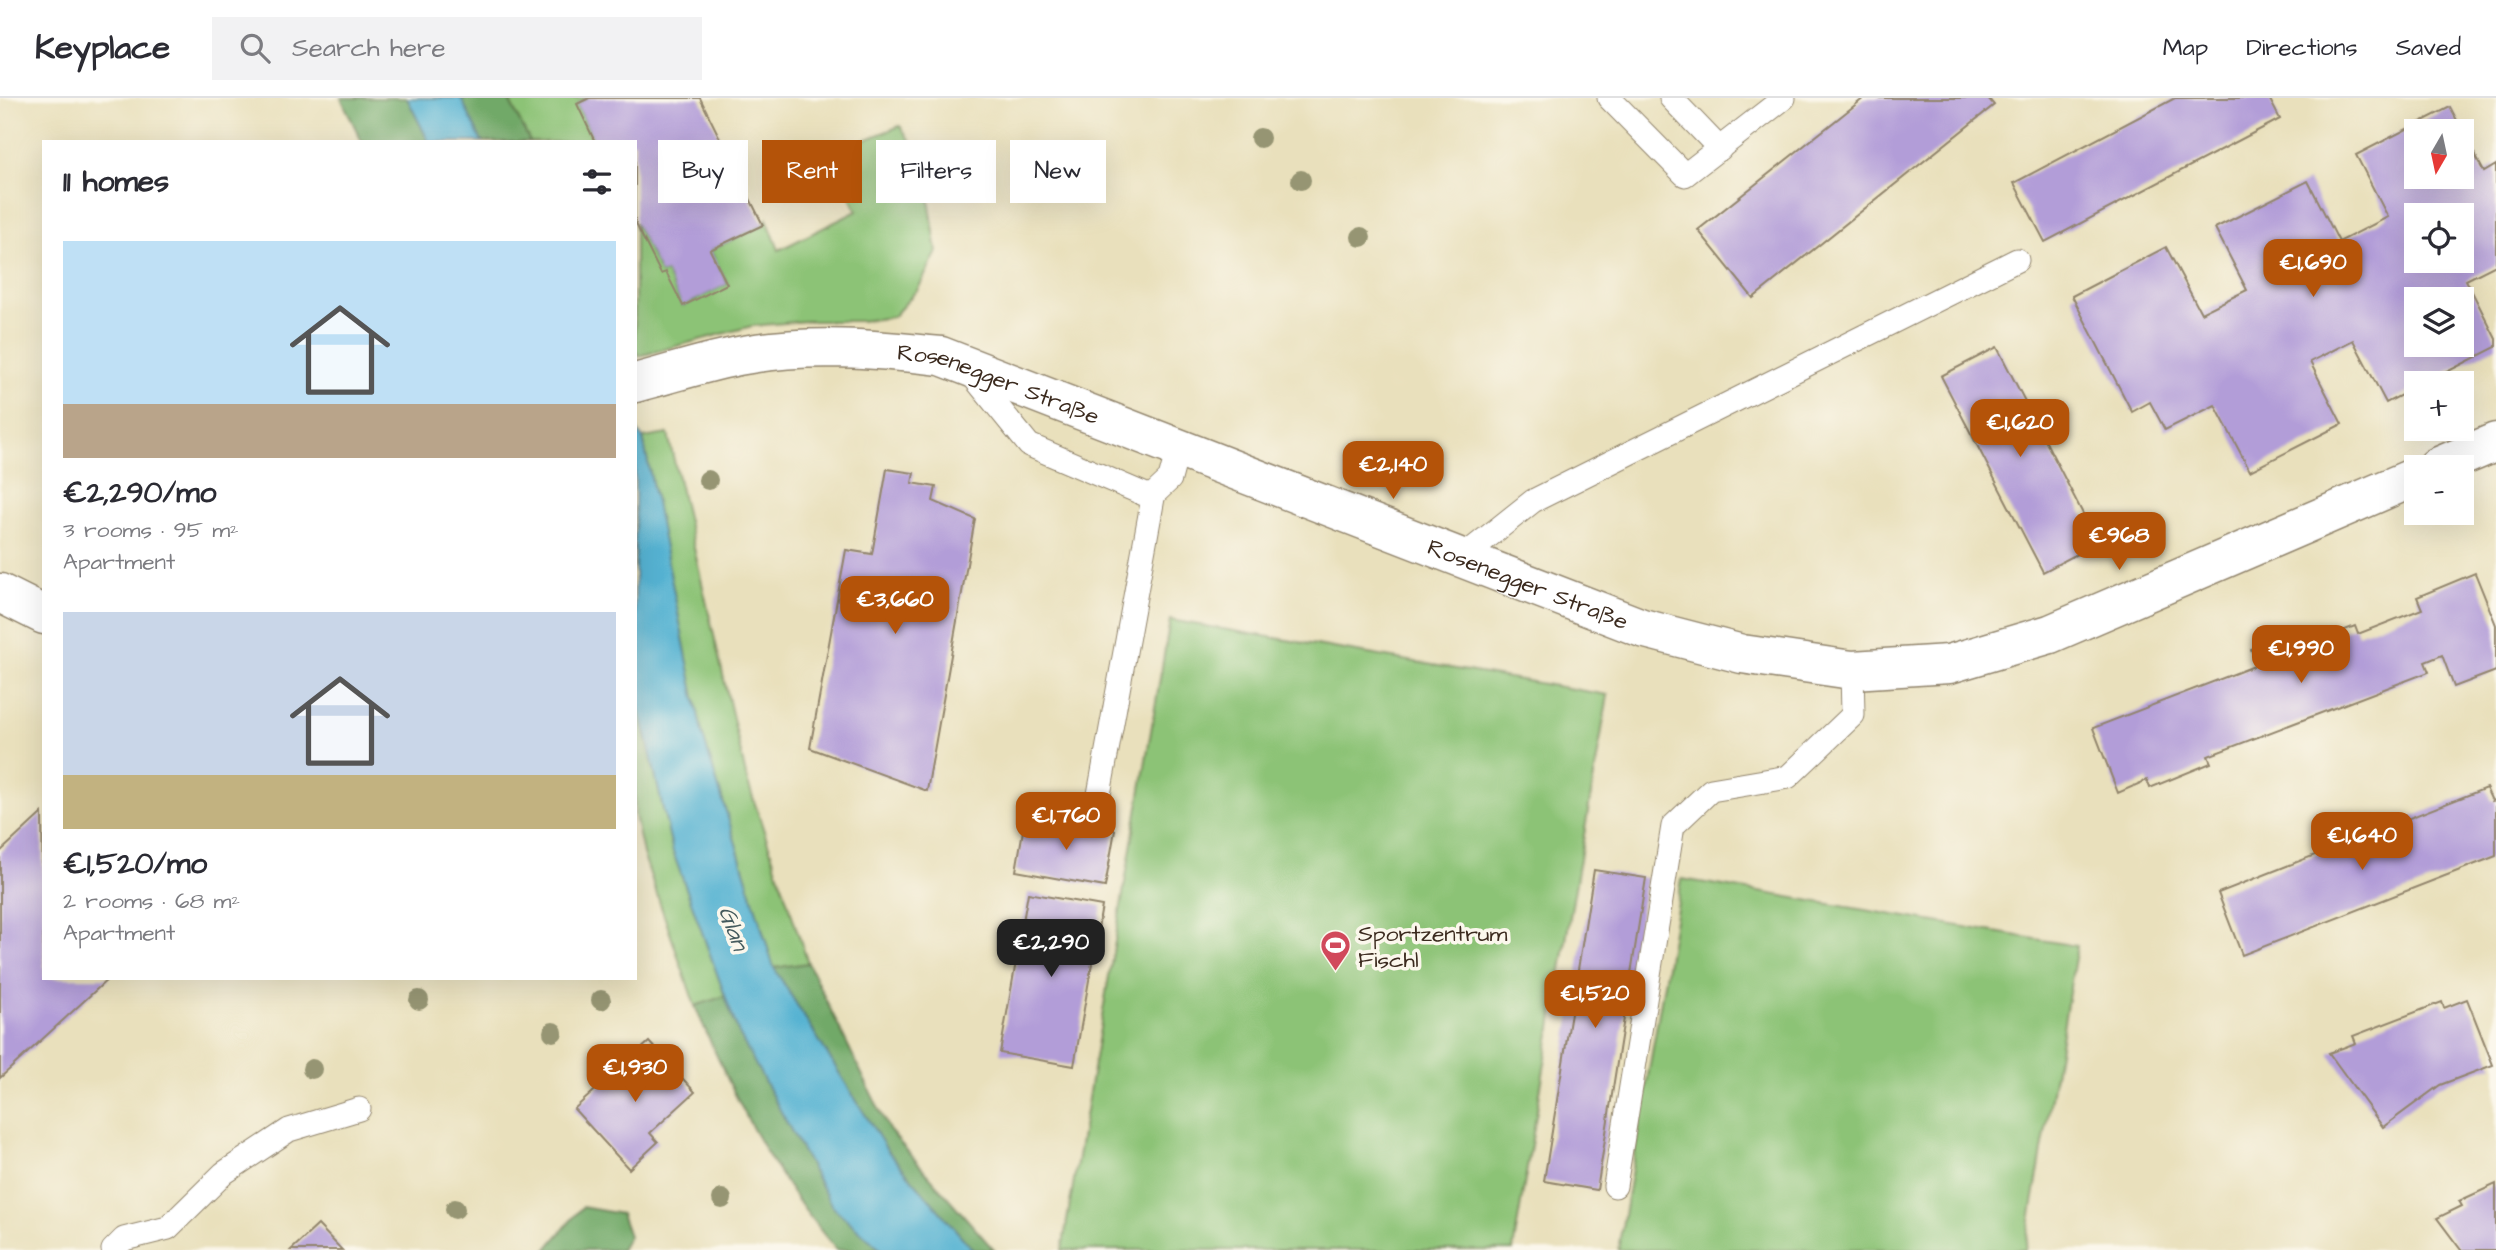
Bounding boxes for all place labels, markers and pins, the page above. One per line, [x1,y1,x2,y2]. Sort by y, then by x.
pin: €1,690 [2256,240,2370,299]
pin: €1,620 [1963,400,2077,459]
pin: €2,140 [1336,442,1450,501]
pin: €968 [2078,512,2160,572]
pin: €3,660 [838,576,952,636]
pin: €1,990 [2244,626,2358,685]
pin: €1,760 [1009,792,1123,852]
pin: €1,640 [2305,812,2419,872]
place label: Sportzentrum Fischl [1358,918,1508,976]
pin: €2,290 [994,920,1108,979]
sports icon: Sportzentrum Fischl [1318,929,1352,973]
pin: €1,520 [1538,970,1652,1030]
pin: €1,930 [578,1044,692,1104]

